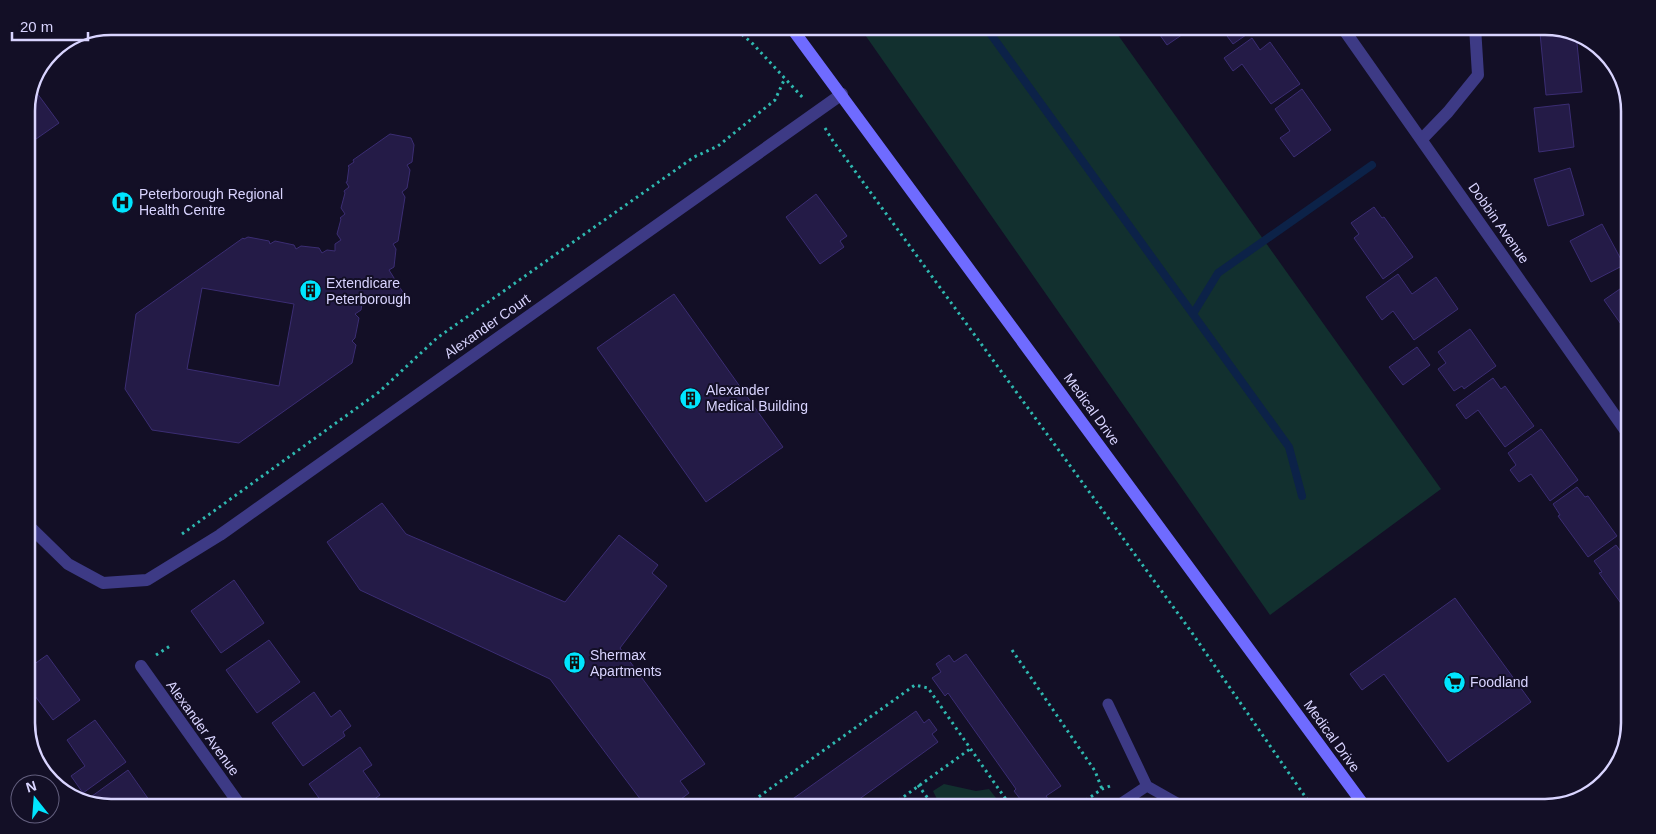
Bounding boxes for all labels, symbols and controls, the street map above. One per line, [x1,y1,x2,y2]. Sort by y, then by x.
scale bar [12,10,89,42]
text: 20 m [20,18,53,35]
street label: Dobbin Avenue [1465,180,1533,267]
place label: Peterborough Regional Health Centre [139,186,283,218]
hospital icon: Peterborough Regional Health Centre [111,190,135,214]
place label: Extendicare Peterborough [326,275,411,307]
building icon: Extendicare Peterborough [298,279,322,303]
street label: Alexander Court [441,290,533,362]
street label: Medical Drive [1061,370,1124,448]
place label: Alexander Medical Building [706,382,808,414]
building icon: Alexander Medical Building [678,386,702,410]
place label: Shermax Apartments [590,647,662,679]
building icon: Shermax Apartments [562,651,586,675]
supermarket icon: Foodland [1442,670,1466,694]
place label: Foodland [1470,674,1528,690]
street label: Alexander Avenue [163,677,243,779]
street label: Medical Drive [1301,697,1364,775]
north arrow [10,774,60,824]
text: N [24,777,38,796]

